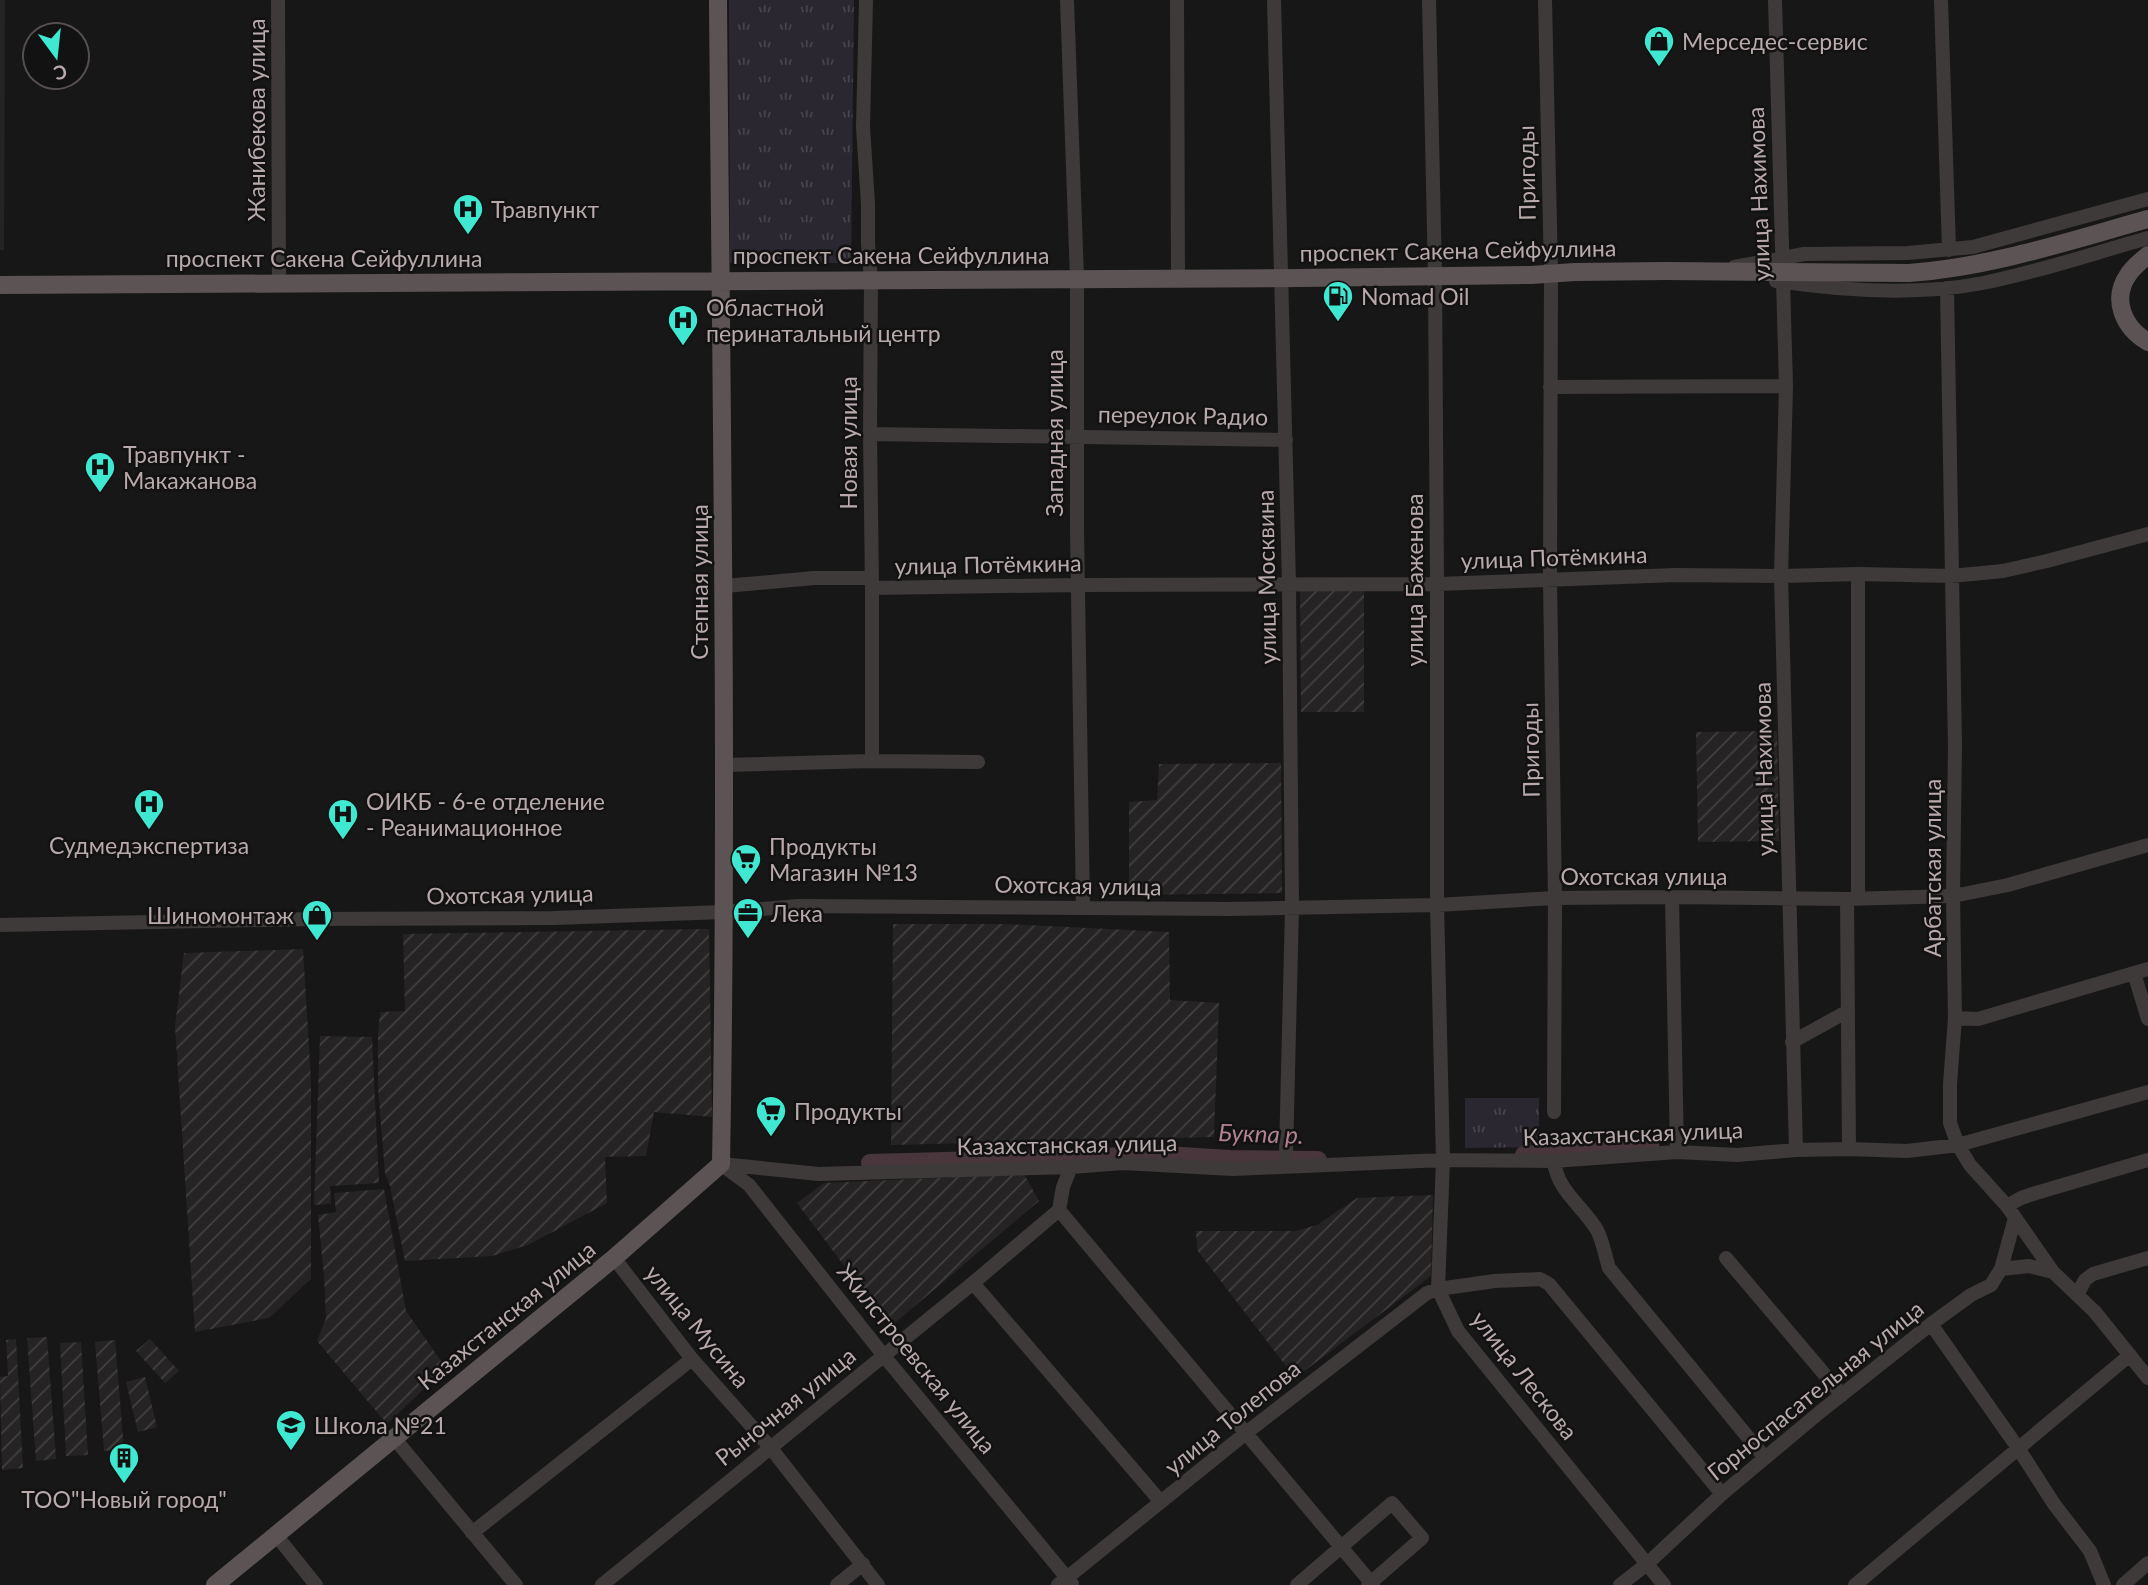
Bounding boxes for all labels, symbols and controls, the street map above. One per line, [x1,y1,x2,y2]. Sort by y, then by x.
street label: Жанибекова улица [242,19,270,221]
north arrow [21,21,91,91]
shop icon: Мерседес-сервис [1642,24,1676,68]
place label: Мерседес-сервис [1682,27,1868,55]
text: С [51,60,70,86]
street label: улица Нахимова [1741,106,1775,282]
street label: Пригоды [1511,125,1541,221]
hospital icon: Травпункт [451,192,485,236]
place label: Травпункт [491,195,599,223]
street label: проспект Сакена Сейфуллина [1299,233,1617,267]
street label: проспект Сакена Сейфуллина [733,241,1049,269]
street label: проспект Сакена Сейфуллина [166,244,482,272]
fuel station icon: Nomad Oil [1321,279,1355,323]
place label: Nomad Oil [1361,282,1470,310]
place label: Областной перинатальный центр [706,293,941,347]
hospital icon: Областной перинатальный центр [666,303,700,347]
street label: Западная улица [1040,349,1068,517]
street label: Новая улица [834,376,862,510]
street label: переулок Радио [1098,400,1268,430]
place label: Травпункт - Макажанова [123,440,257,494]
hospital icon: Травпункт - Макажанова [83,450,117,494]
street label: улица Москвина [1250,489,1282,665]
street label: улица Баженова [1400,494,1428,666]
street label: Степная улица [685,504,713,660]
street label: улица Потёмкина [1460,540,1648,574]
street label: улица Потёмкина [894,548,1082,580]
street label: улица Нахимова [1747,682,1779,856]
street label: Пригоды [1515,702,1545,798]
street label: Арбатская улица [1918,779,1946,957]
hospital icon: Судмедэкспертиза [132,787,166,831]
place label: ОИКБ - 6-е отделение - Реанимационное [366,787,605,841]
hospital icon: ОИКБ - 6-е отделение - Реанимационное [326,797,360,841]
place label: Судмедэкспертиза [49,831,249,859]
place label: Продукты Магазин №13 [769,832,918,886]
supermarket icon: Продукты Магазин №13 [729,842,763,886]
street label: Охотская улица [1560,862,1728,890]
street label: Охотская улица [994,870,1162,900]
street label: Охотская улица [426,879,594,909]
office icon: Лека [731,896,765,940]
shop icon: Шиномонтаж [300,898,334,942]
place label: Лека [770,899,823,927]
place label: Шиномонтаж [147,901,294,929]
supermarket icon: Продукты [754,1094,788,1138]
place label: Продукты [794,1097,902,1125]
street label: Казахстанская улица [1522,1115,1744,1151]
water label: Букпа р. [1218,1117,1304,1149]
street label: Казахстанская улица [956,1128,1178,1160]
street label: Казахстанская улица [411,1235,601,1395]
street label: Жилстроевская улица [832,1257,1002,1459]
street label: улица Мусина [640,1259,756,1393]
street label: Горноспасательная улица [1701,1294,1929,1486]
street label: улица Лескова [1466,1305,1584,1445]
street label: Рыночная улица [709,1341,861,1471]
street label: улица Толепова [1158,1354,1306,1480]
school or university icon: Школа №21 [274,1408,308,1452]
place label: Школа №21 [314,1411,447,1439]
building icon: ТОО"Новый город" [107,1441,141,1485]
place label: ТОО"Новый город" [21,1485,227,1513]

